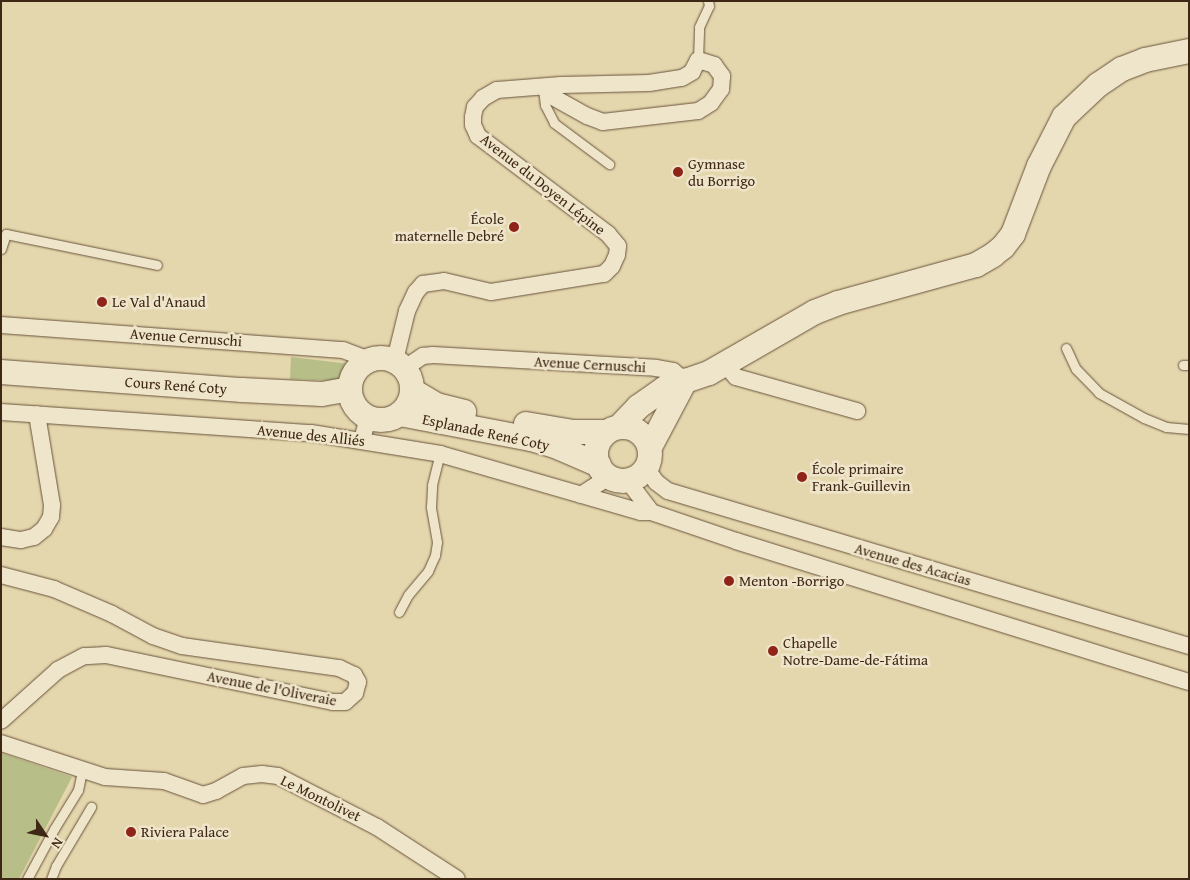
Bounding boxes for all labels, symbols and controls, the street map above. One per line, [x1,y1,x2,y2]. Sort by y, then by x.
street label: Avenue du Doyen Lépine [477,130,609,238]
place label: Gymnase du Borrigo [688,154,755,189]
marker: Gymnase du Borrigo [672,166,684,178]
place label: École maternelle Debré [395,209,504,244]
marker: École maternelle Debré [508,221,520,233]
place label: Le Val d'Anaud [112,293,206,311]
marker: Le Val d'Anaud [96,296,108,308]
street label: Avenue Cernuschi [129,324,243,350]
street label: Avenue Cernuschi [533,352,647,376]
street label: Cours René Coty [124,372,228,398]
street label: Esplanade René Coty [421,410,551,454]
street label: Avenue des Alliés [256,420,366,450]
place label: École primaire Frank-Guillevin [812,459,910,494]
marker: École primaire Frank-Guillevin [796,471,808,483]
street label: Avenue des Acacias [853,539,973,589]
place label: Menton -Borrigo [739,572,844,590]
marker: Menton -Borrigo [723,575,735,587]
place label: Chapelle Notre-Dame-de-Fátima [783,633,928,668]
marker: Chapelle Notre-Dame-de-Fátima [767,645,779,657]
street label: Avenue de l'Oliveraie [206,667,338,709]
street label: Le Montolivet [278,771,364,825]
north arrow [20,810,70,860]
place label: Riviera Palace [141,823,229,841]
marker: Riviera Palace [125,826,137,838]
text: N [47,834,68,853]

